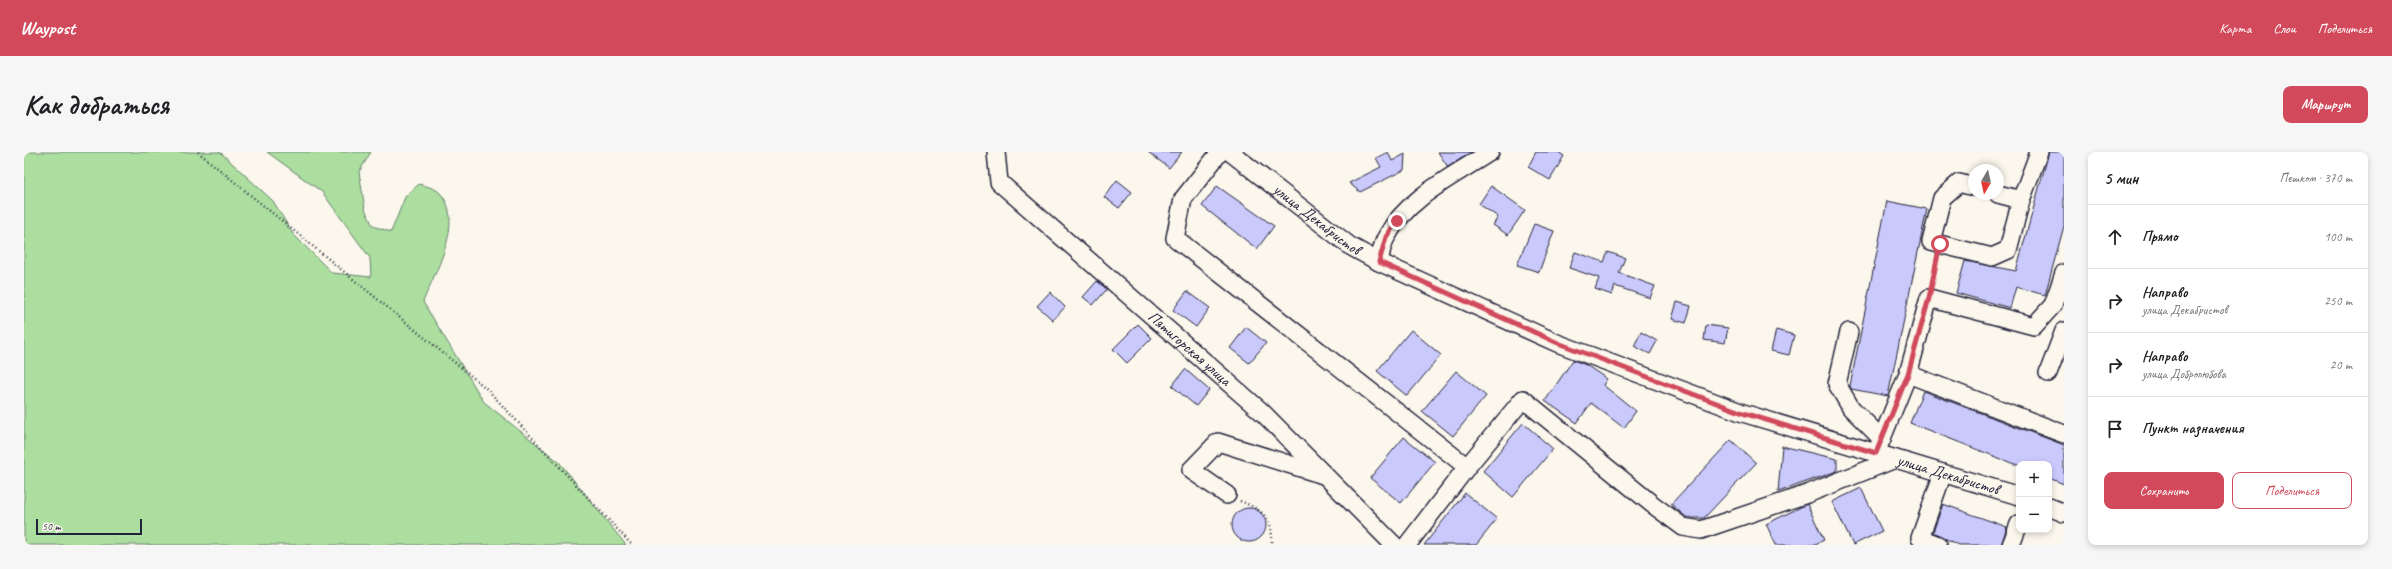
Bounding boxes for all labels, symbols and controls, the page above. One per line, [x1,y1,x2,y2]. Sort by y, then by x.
text: Waypost [20,16,75,40]
text: Карта [2219,20,2251,37]
text: Слои [2273,20,2296,37]
text: Поделиться [2318,20,2372,37]
button: Маршрут [2283,86,2368,123]
text: Как добраться [24,87,169,122]
north arrow [1968,164,2004,200]
text: 5 мин [2104,168,2138,189]
text: Пешком · 370 m [2279,170,2352,186]
street label: улица Декабристов [1268,179,1367,261]
route end [1388,212,1406,230]
icon: ahead [2104,226,2126,248]
text: Прямо [2142,227,2178,246]
text: 100 m [2324,229,2352,245]
route start [1931,235,1949,253]
text: Направо [2142,283,2188,302]
icon: right [2104,290,2126,312]
text: 250 m [2324,293,2352,309]
text: улица Декабристов [2142,302,2227,318]
street label: Пятигорская улица [1144,307,1236,391]
text: Направо [2142,347,2188,366]
icon: right [2104,354,2126,376]
text: 20 m [2330,357,2352,373]
text: улица Добролюбова [2142,366,2226,382]
icon: arrive [2104,418,2126,440]
text: Пункт назначения [2142,419,2244,438]
street label: улица Декабристов [1894,450,2005,500]
map controls [2016,461,2052,533]
button: + [2016,461,2052,497]
button: Сохранить [2104,472,2224,509]
button: Поделиться [2232,472,2352,509]
button: − [2016,497,2052,533]
scale bar [36,517,142,536]
text: 50 m [42,519,61,533]

